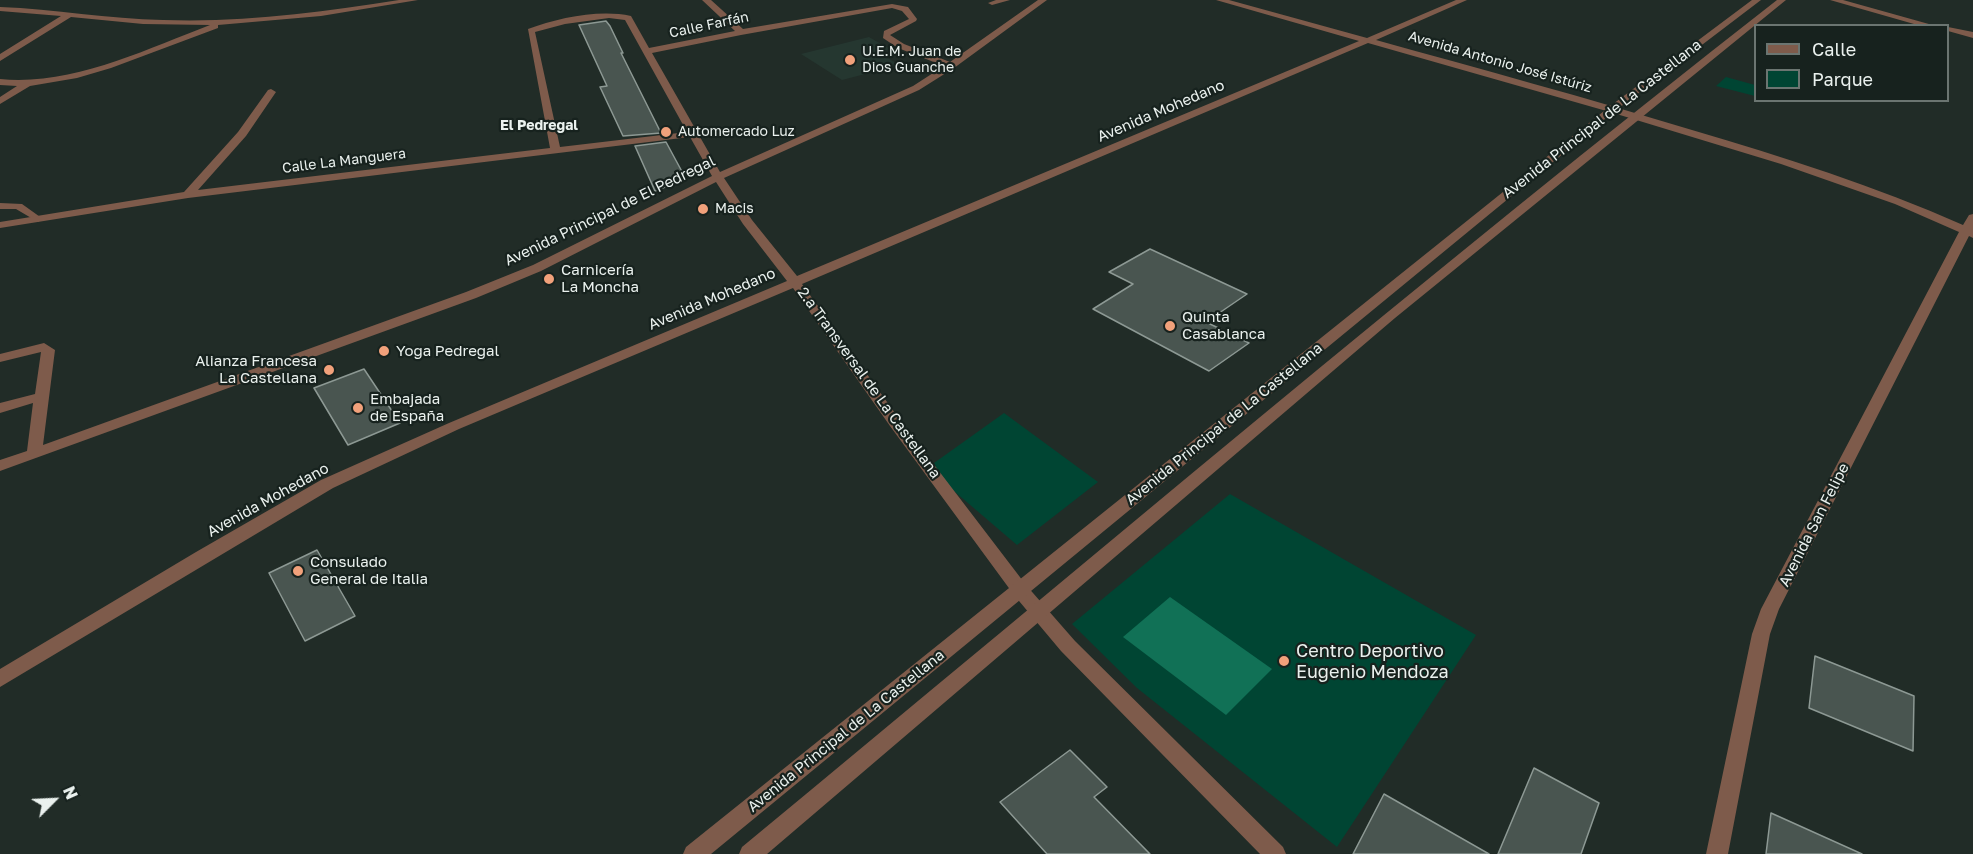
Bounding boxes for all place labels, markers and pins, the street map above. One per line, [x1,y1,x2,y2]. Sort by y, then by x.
place label: U.E.M. Juan de Dios Guanche [862,44,961,76]
marker: U.E.M. Juan de Dios Guanche [843,53,857,67]
place label: Automercado Luz [678,124,795,140]
marker: Automercado Luz [659,125,673,139]
place label: Macis [715,201,754,217]
marker: Macis [696,202,710,216]
place label: Carnicería La Moncha [561,261,639,296]
marker: Carnicería La Moncha [542,272,556,286]
place label: Quinta Casablanca [1182,308,1265,343]
marker: Quinta Casablanca [1163,319,1177,333]
place label: Yoga Pedregal [396,342,499,360]
marker: Yoga Pedregal [377,344,391,358]
place label: Alianza Francesa La Castellana [195,352,317,387]
marker: Alianza Francesa La Castellana [322,363,336,377]
place label: Embajada de España [370,390,444,425]
marker: Embajada de España [351,401,365,415]
place label: Consulado General de Italia [310,553,428,588]
marker: Consulado General de Italia [291,564,305,578]
place label: Centro Deportivo Eugenio Mendoza [1296,640,1449,682]
marker: Centro Deportivo Eugenio Mendoza [1277,654,1291,668]

